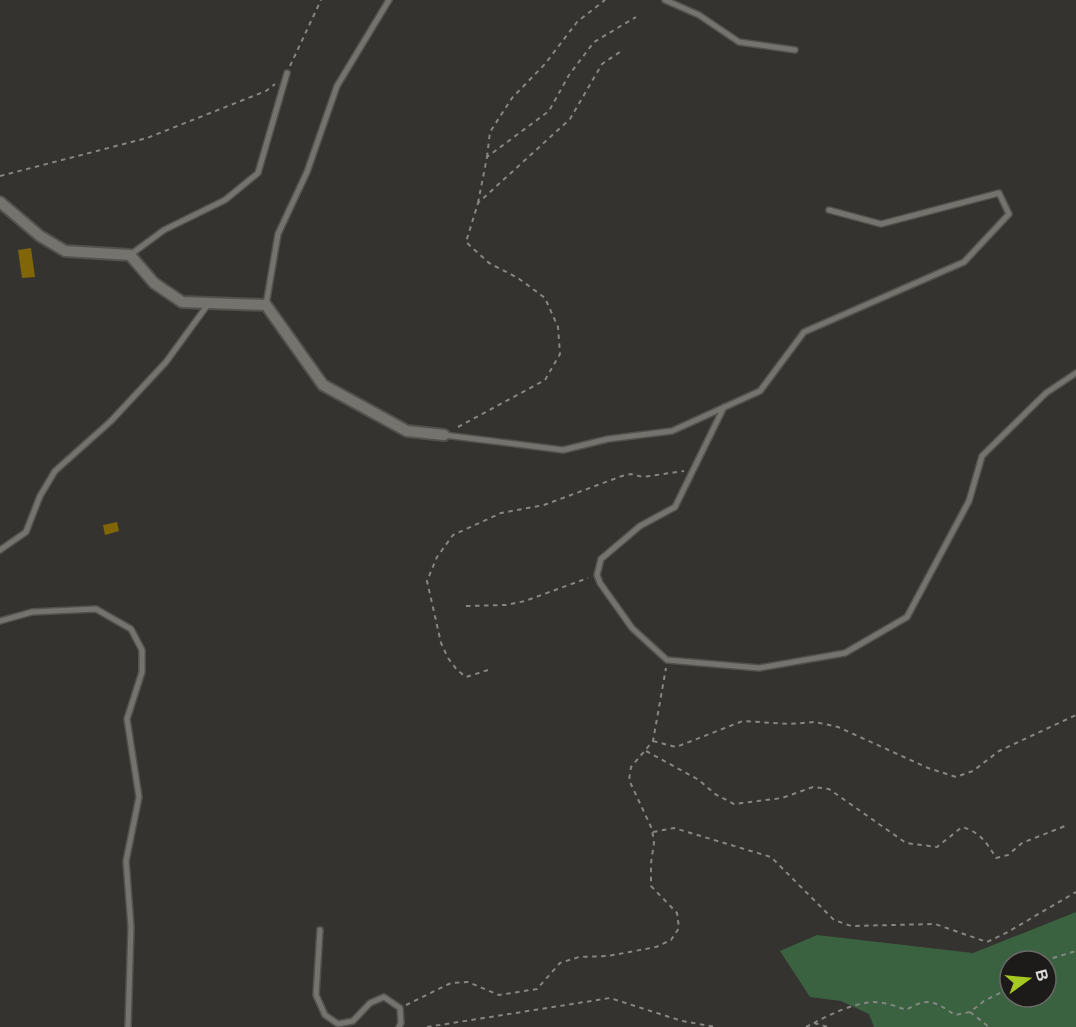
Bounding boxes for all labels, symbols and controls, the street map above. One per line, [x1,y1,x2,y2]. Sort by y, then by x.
north arrow [998,949,1058,1009]
text: B [1032,967,1052,983]

